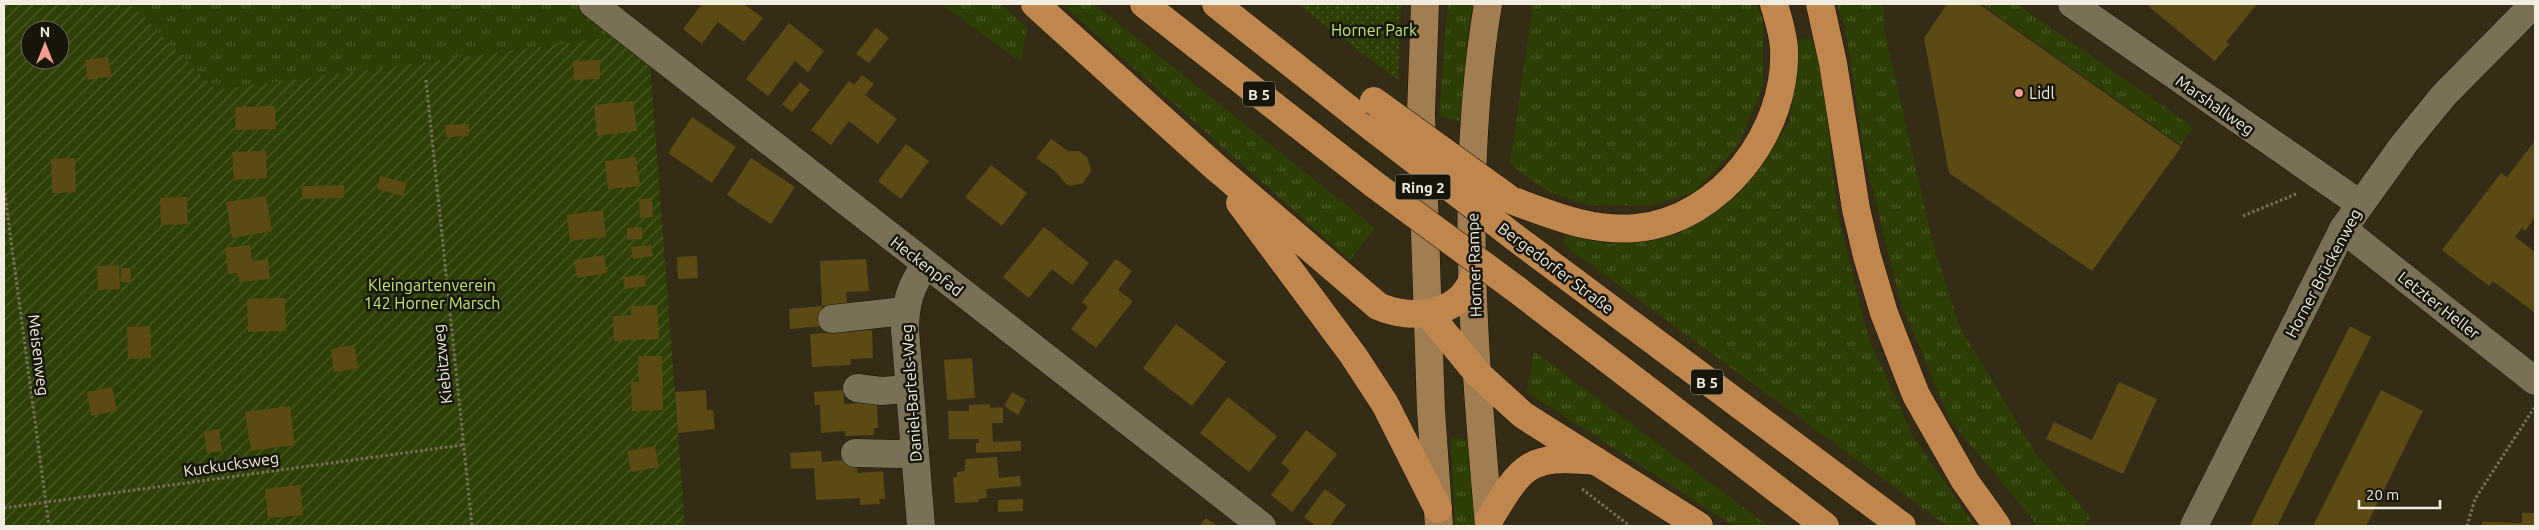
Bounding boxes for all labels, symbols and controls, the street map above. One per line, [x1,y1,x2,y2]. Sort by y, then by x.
north arrow [20,20,70,70]
park label: Horner Park [1331,21,1417,39]
text: N [40,24,50,40]
street label: Marshallweg [2172,71,2258,139]
road number: B 5 [1243,82,1275,106]
place label: Lidl [2029,84,2055,102]
marker: Lidl [2013,87,2025,99]
road number: Ring 2 [1396,174,1450,200]
street label: Horner Brückenweg [2281,206,2365,340]
street label: Horner Rampe [1463,212,1485,318]
street label: Bergedorfer Straße [1495,219,1617,317]
street label: Heckenpfad [887,232,967,300]
street label: Letzter Heller [2395,268,2483,342]
park label: Kleingartenverein 142 Horner Marsch [364,276,500,312]
street label: Meisenweg [25,313,53,397]
street label: Kiebitzweg [429,323,455,405]
street label: Daniel-Bartels-Weg [897,323,925,463]
road number: B 5 [1691,370,1723,394]
street label: Kuckucksweg [182,448,280,480]
scale bar [2359,478,2440,510]
text: 20 m [2366,486,2399,503]

